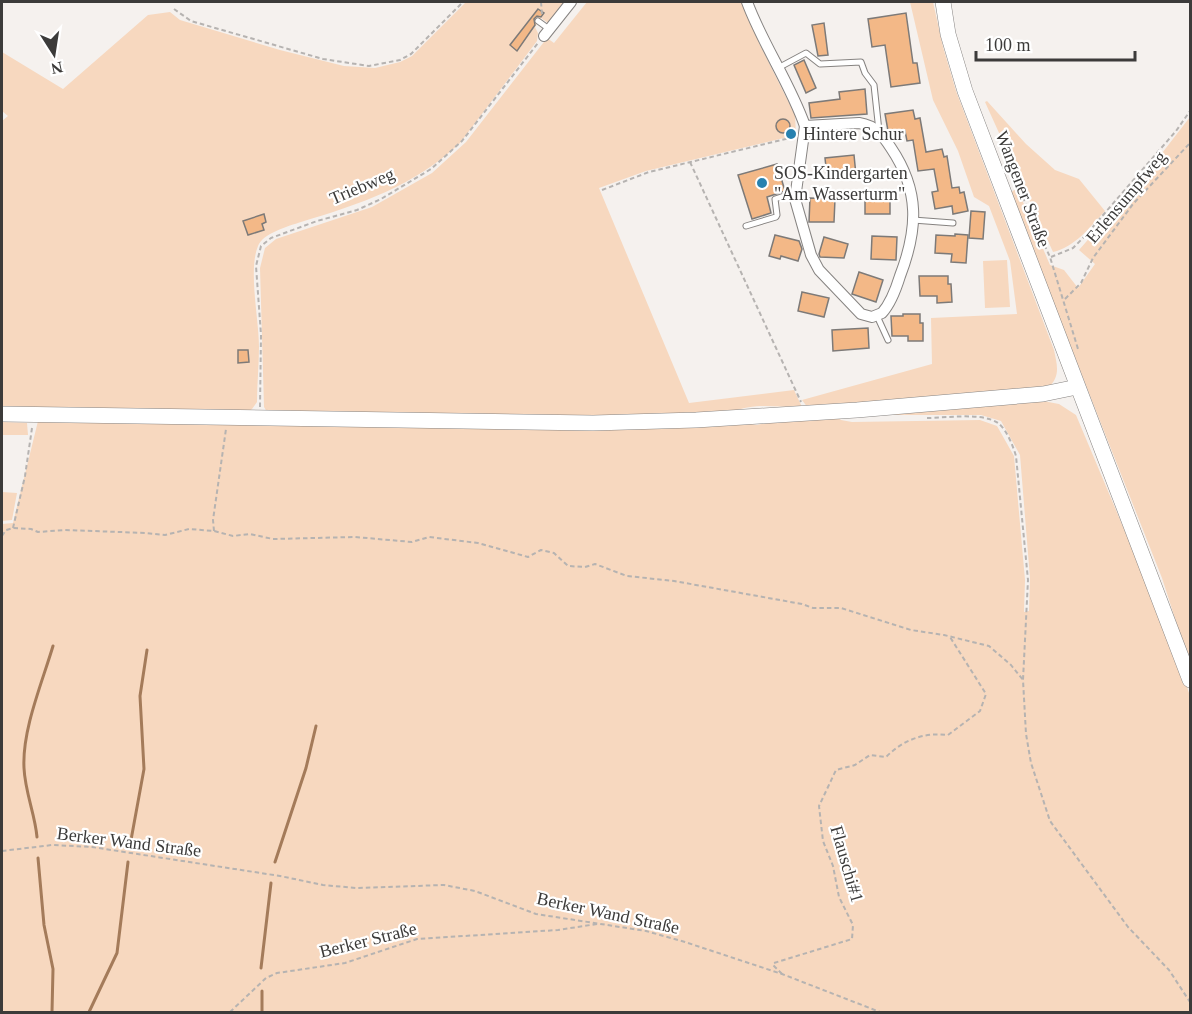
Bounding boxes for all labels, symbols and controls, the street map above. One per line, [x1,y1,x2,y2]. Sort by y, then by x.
north arrow [24,24,84,84]
scale bar [976,24,1135,62]
text: 100 m [985,35,1031,55]
text: N [49,59,64,78]
place label: Hintere Schur [803,124,903,144]
marker: Hintere Schur [784,127,798,141]
street label: Wangener Straße [992,128,1054,250]
street label: Erlensumpfweg [1082,147,1170,247]
street label: Triebweg [327,163,397,209]
place label: SOS-Kindergarten "Am Wasserturm" [774,163,908,204]
marker: SOS-Kindergarten "Am Wasserturm" [755,176,769,190]
street label: Berker Wand Straße [56,823,202,861]
street label: Flauschi#1 [826,823,868,905]
street label: Berker Wand Straße [535,888,681,938]
street label: Berker Straße [317,918,419,962]

